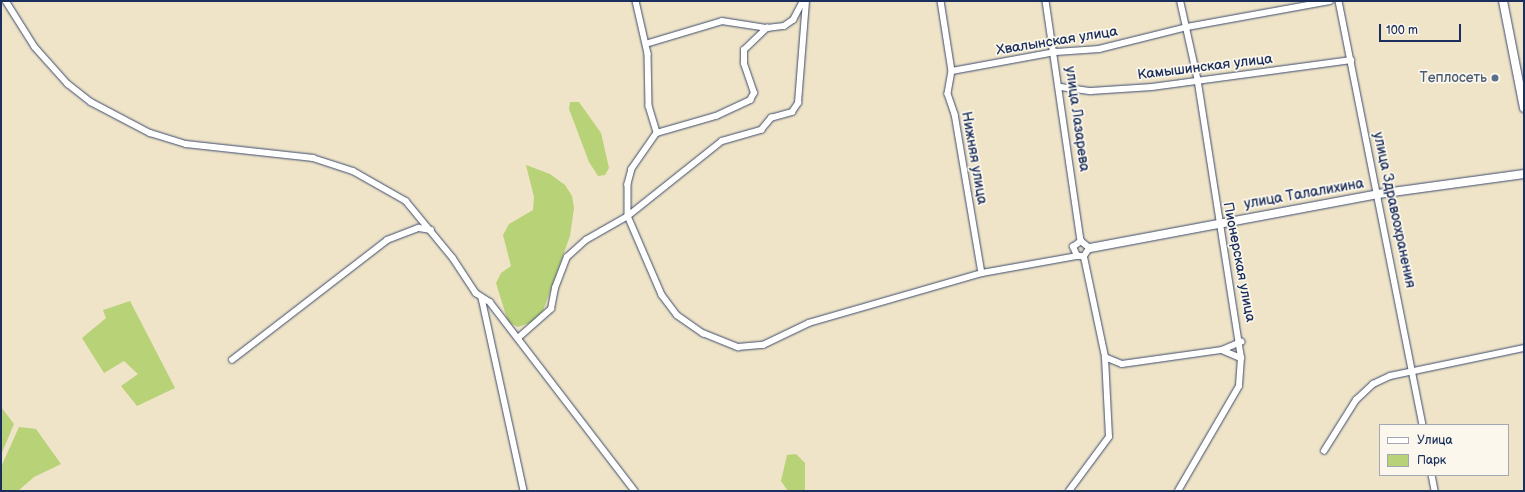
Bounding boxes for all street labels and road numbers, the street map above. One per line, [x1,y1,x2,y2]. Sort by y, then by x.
street label: Хвалынская улица [995,23,1119,59]
street label: Камышинская улица [1137,50,1273,84]
street label: улица Лазарева [1061,65,1093,173]
street label: Нижняя улица [958,110,990,206]
street label: улица Здравоохранения [1369,131,1419,289]
street label: улица Талалихина [1243,175,1365,213]
street label: Пионерская улица [1219,201,1259,323]

